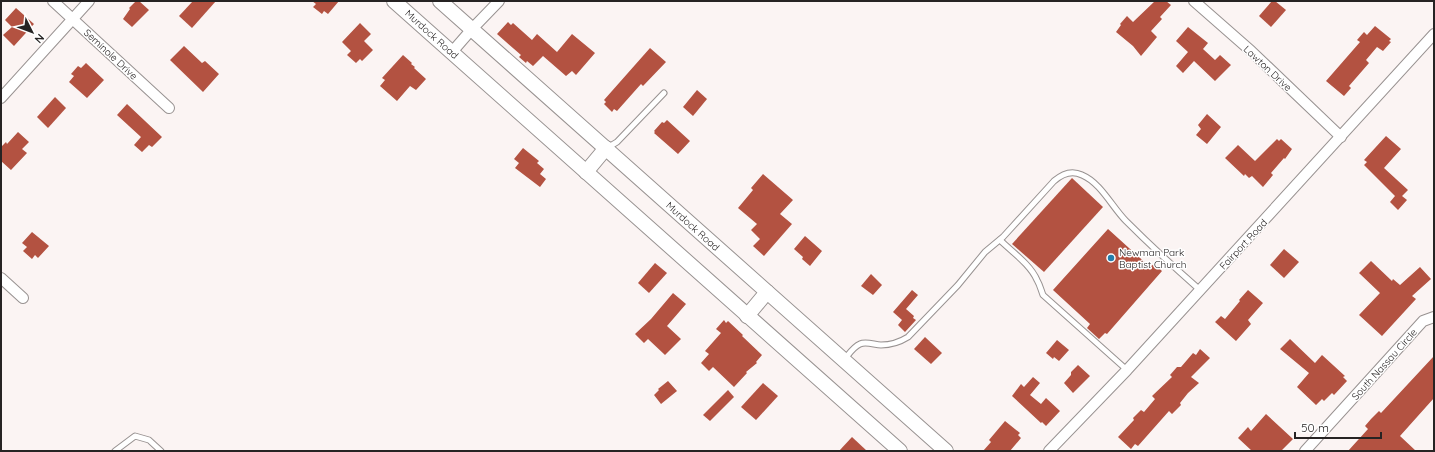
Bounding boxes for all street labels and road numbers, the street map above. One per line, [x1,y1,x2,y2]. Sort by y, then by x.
street label: Murdock Road [402,7,461,62]
street label: Seminole Drive [81,26,141,83]
street label: Lawton Drive [1241,43,1295,94]
street label: Murdock Road [663,199,722,254]
street label: Fairport Road [1217,216,1270,272]
street label: South Nassau Circle [1349,326,1420,403]

